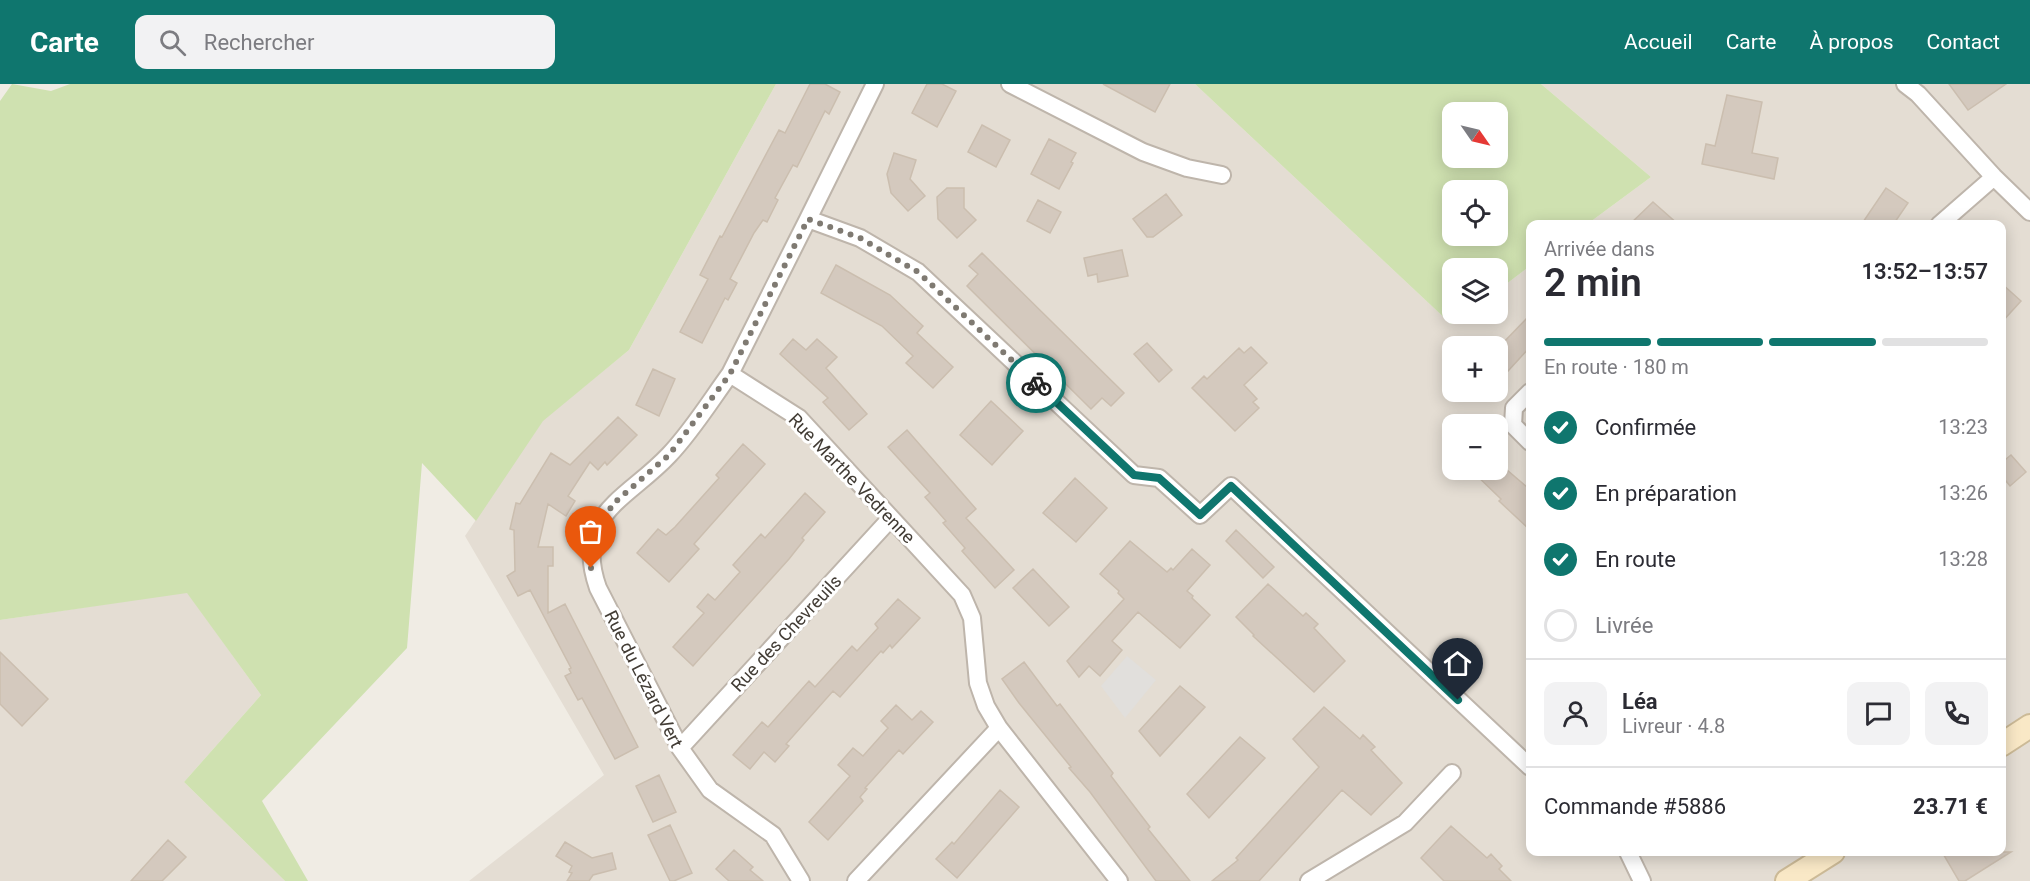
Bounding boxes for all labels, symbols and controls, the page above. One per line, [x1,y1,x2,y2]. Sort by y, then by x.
search box [135,15,555,69]
text: Carte [30,26,99,59]
icon: search [156,26,189,59]
text: Rechercher [204,30,314,55]
text: Accueil [1624,30,1693,54]
text: Carte [1726,30,1776,54]
text: À propos [1809,30,1894,54]
text: Contact [1927,30,2000,54]
north arrow [1442,102,1508,168]
map controls [1442,102,1508,480]
button: locate [1442,180,1508,246]
text: Arrivée dans [1544,237,1655,261]
button: layers [1442,258,1508,324]
text: 13:52–13:57 [1861,259,1988,284]
text: 2 min [1544,260,1642,306]
button: + [1442,336,1508,402]
courier [1006,353,1066,413]
text: En route · 180 m [1544,355,1689,379]
icon: bike [1020,367,1053,400]
street label: Rue Marthe Vedrenne [785,409,919,547]
icon: check [1544,411,1577,444]
button: − [1442,414,1508,480]
text: Confirmée [1595,415,1696,440]
text: 13:23 [1938,415,1988,439]
icon: check [1544,477,1577,510]
text: En préparation [1595,481,1737,506]
text: 13:26 [1938,481,1988,505]
pin [565,506,616,568]
icon: bag [574,515,607,548]
icon: check [1544,543,1577,576]
text: En route [1595,547,1676,572]
text: 13:28 [1938,547,1988,571]
street label: Rue des Chevreuils [727,570,845,696]
street label: Rue du Lézard Vert [600,607,688,751]
text: Livrée [1595,613,1653,638]
pin [1432,638,1483,700]
icon: home [1441,647,1474,680]
button: person [1544,682,1607,745]
button: chat [1847,682,1910,745]
button: phone [1925,682,1988,745]
text: Léa [1622,689,1658,714]
text: Livreur · 4.8 [1622,714,1725,738]
text: Commande #5886 [1544,794,1726,819]
text: 23.71 € [1913,794,1988,819]

